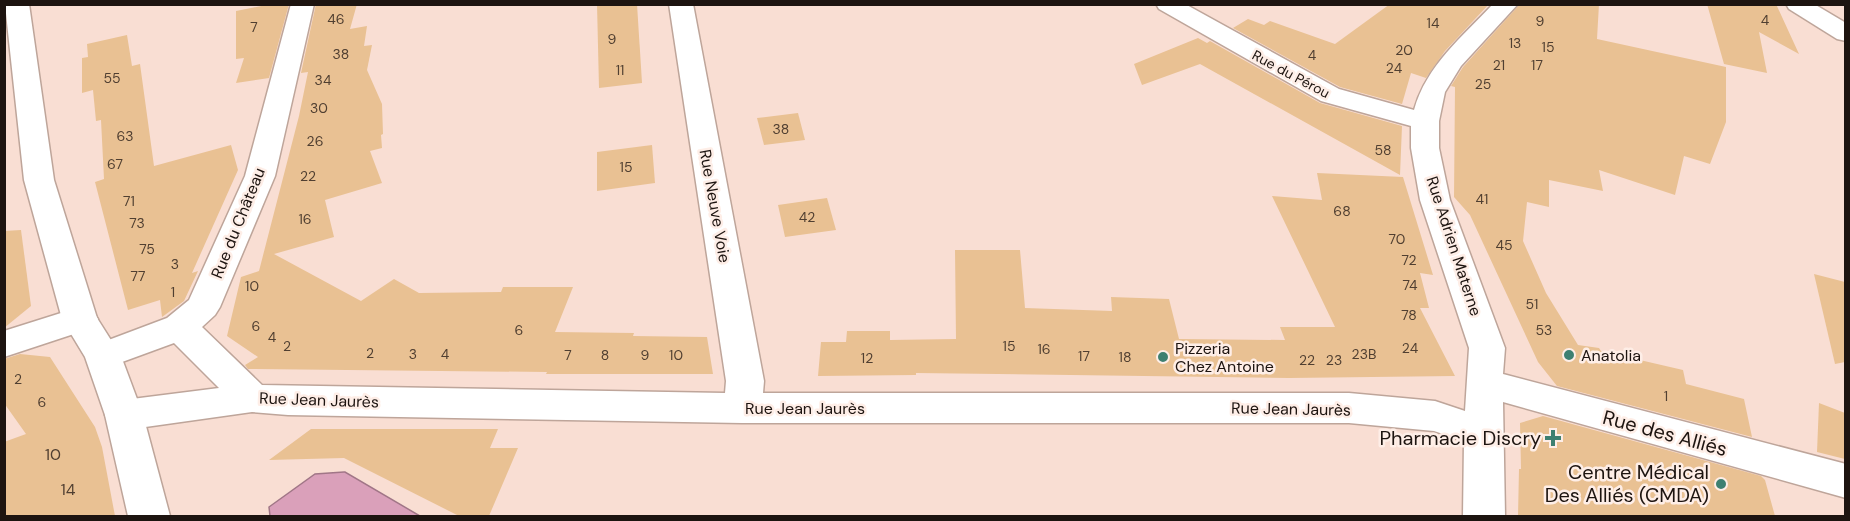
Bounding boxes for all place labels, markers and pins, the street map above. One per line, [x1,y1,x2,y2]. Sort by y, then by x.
place label: Pizzeria Chez Antoine [1175,338,1274,377]
place label: Anatolia [1581,345,1641,366]
marker: Anatolia [1562,348,1576,362]
marker: Pizzeria Chez Antoine [1156,350,1170,364]
place label: Pharmacie Discry [1379,425,1541,451]
marker: Pharmacie Discry [1546,431,1560,445]
place label: Centre Médical Des Alliés (CMDA) [1545,459,1709,508]
marker: Centre Médical Des Alliés (CMDA) [1714,477,1728,491]

